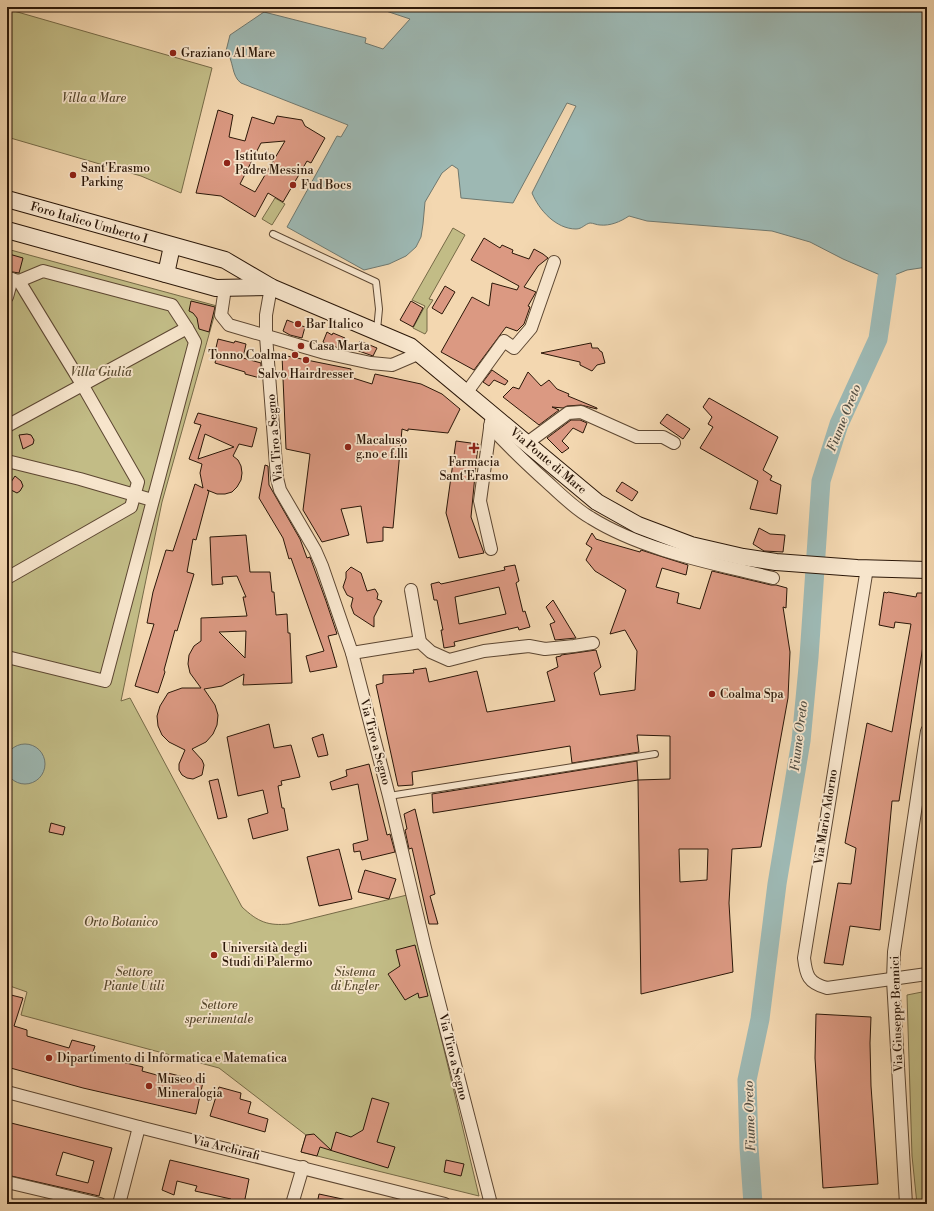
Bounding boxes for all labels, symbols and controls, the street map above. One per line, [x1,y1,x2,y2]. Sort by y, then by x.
place label: Graziano Al Mare [181,46,275,61]
marker: Graziano Al Mare [168,48,178,58]
park label: Villa a Mare [62,91,126,106]
place label: Istituto Padre Messina [235,149,314,178]
marker: Istituto Padre Messina [222,158,232,168]
place label: Sant'Erasmo Parking [81,161,150,190]
marker: Sant'Erasmo Parking [68,170,78,180]
place label: Fud Bocs [301,178,351,193]
marker: Fud Bocs [288,180,298,190]
street label: Foro Italico Umberto I [29,199,150,247]
place label: Bar Italico [305,317,364,332]
marker: Bar Italico [293,319,303,329]
place label: Casa Marta [309,339,371,354]
marker: Casa Marta [296,341,306,351]
place label: Tonno Coalma [208,348,288,363]
marker: Tonno Coalma [290,350,300,360]
marker: Salvo Hairdresser [301,355,311,365]
park label: Villa Giulia [70,365,132,380]
place label: Salvo Hairdresser [258,367,354,382]
water label: Fiume Oreto [823,382,865,454]
street label: Via Tiro a Segno [264,393,286,484]
street label: Via Ponte di Mare [506,424,589,497]
place label: Macaluso g.no e f.lli [356,433,408,462]
marker: Macaluso g.no e f.lli [343,442,353,452]
marker: Farmacia Sant'Erasmo [469,443,479,453]
place label: Farmacia Sant'Erasmo [439,455,509,484]
place label: Coalma Spa [720,687,784,702]
marker: Coalma Spa [707,689,717,699]
street label: Via Tiro a Segno [356,696,394,787]
water label: Fiume Oreto [787,700,811,772]
street label: Via Mario Adorno [811,768,841,867]
park label: Orto Botanico [84,915,158,930]
place label: Università degli Studi di Palermo [222,941,313,970]
marker: Università degli Studi di Palermo [209,950,219,960]
street label: Via Giuseppe Bennici [887,955,907,1073]
park label: Settore Piante Utili [103,965,165,994]
park label: Sistema di Engler [331,965,380,994]
park label: Settore sperimentale [184,998,253,1027]
street label: Via Tiro a Segno [435,1011,471,1102]
place label: Dipartimento di Informatica e Matematica [57,1051,288,1066]
marker: Dipartimento di Informatica e Matematica [44,1053,54,1063]
place label: Museo di Mineralogia [157,1072,223,1101]
water label: Fiume Oreto [741,1080,759,1152]
marker: Museo di Mineralogia [144,1081,154,1091]
street label: Via Archirafi [190,1132,262,1164]

